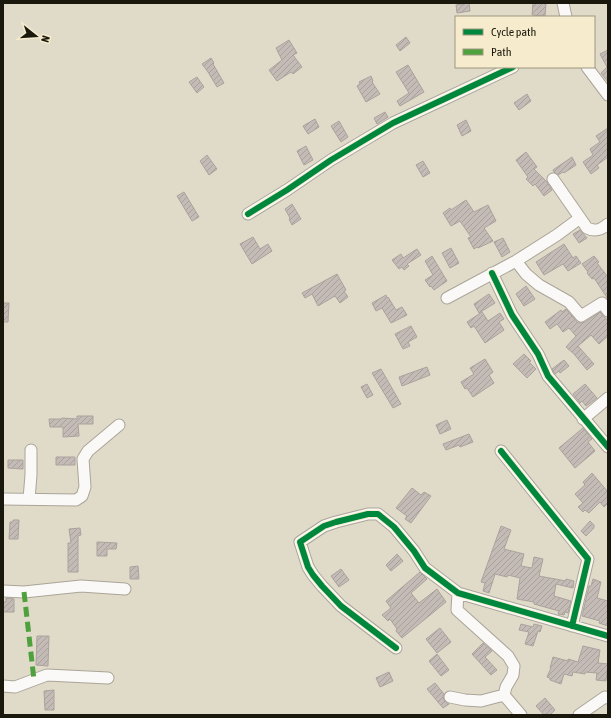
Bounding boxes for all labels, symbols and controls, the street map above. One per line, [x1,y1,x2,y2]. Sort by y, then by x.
north arrow [16,16,56,56]
legend [455,16,595,68]
text: Cycle path [491,25,536,39]
text: N [39,34,52,44]
text: Path [491,45,512,59]

